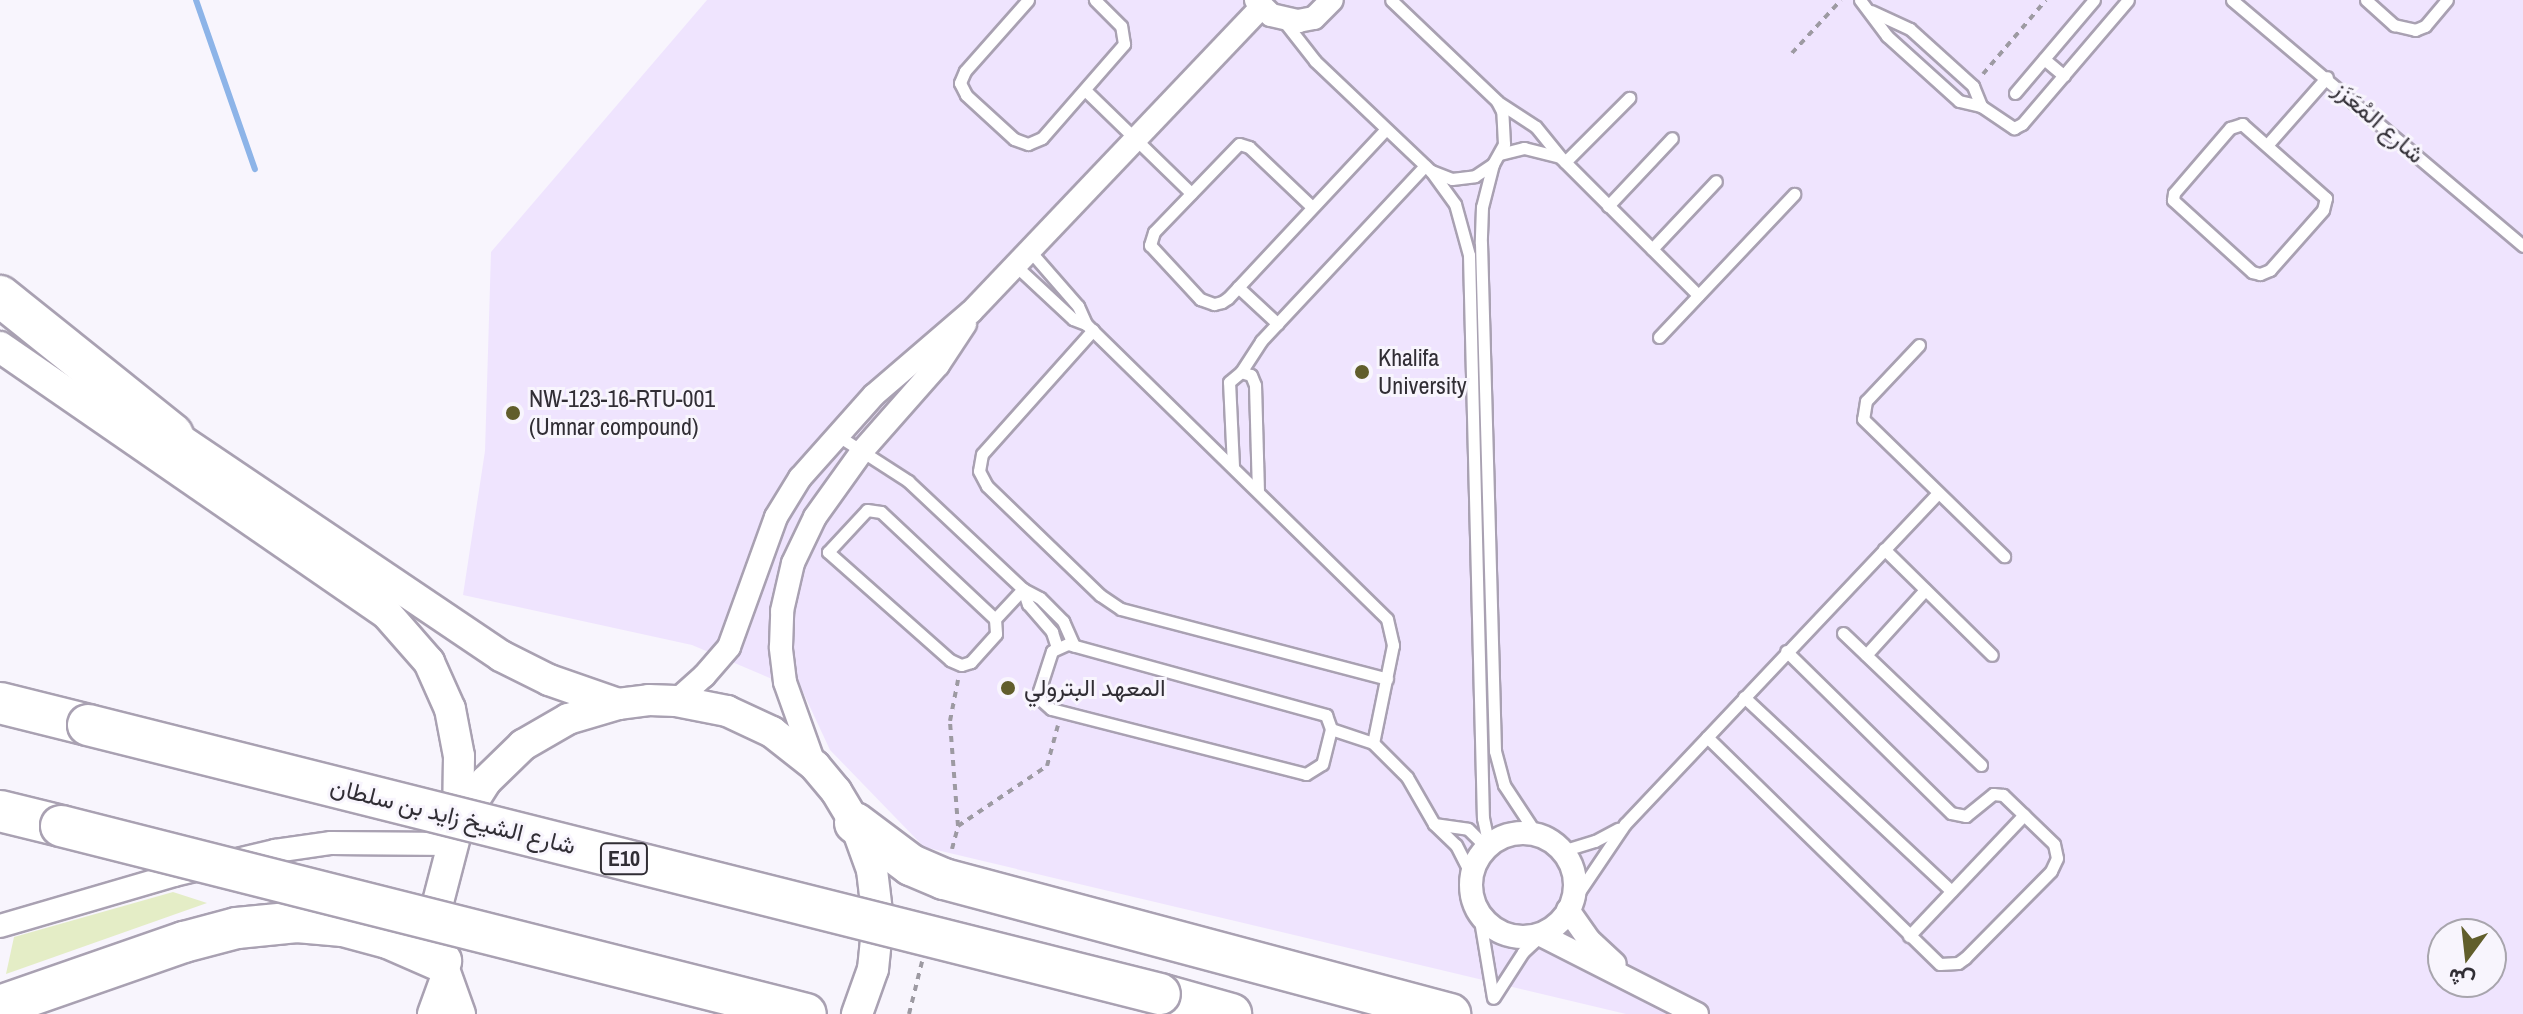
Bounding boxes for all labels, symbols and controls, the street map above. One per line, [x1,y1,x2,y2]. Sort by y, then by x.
street label: شارع المُعَزَز [2328,75,2430,169]
place label: Khalifa University [1378,344,1467,400]
marker: Khalifa University [1353,363,1371,381]
place label: NW-123-16-RTU-001 (Umnar compound) [529,385,715,441]
marker: NW-123-16-RTU-001 (Umnar compound) [504,404,522,422]
place label: المعهد البترولي [1024,674,1166,702]
marker: المعهد البترولي [999,679,1017,697]
street label: شارع الشيخ زايد بن سلطان [328,772,578,860]
road number: E10 [598,841,650,877]
north arrow [2427,918,2507,998]
text: ش [2445,961,2478,997]

